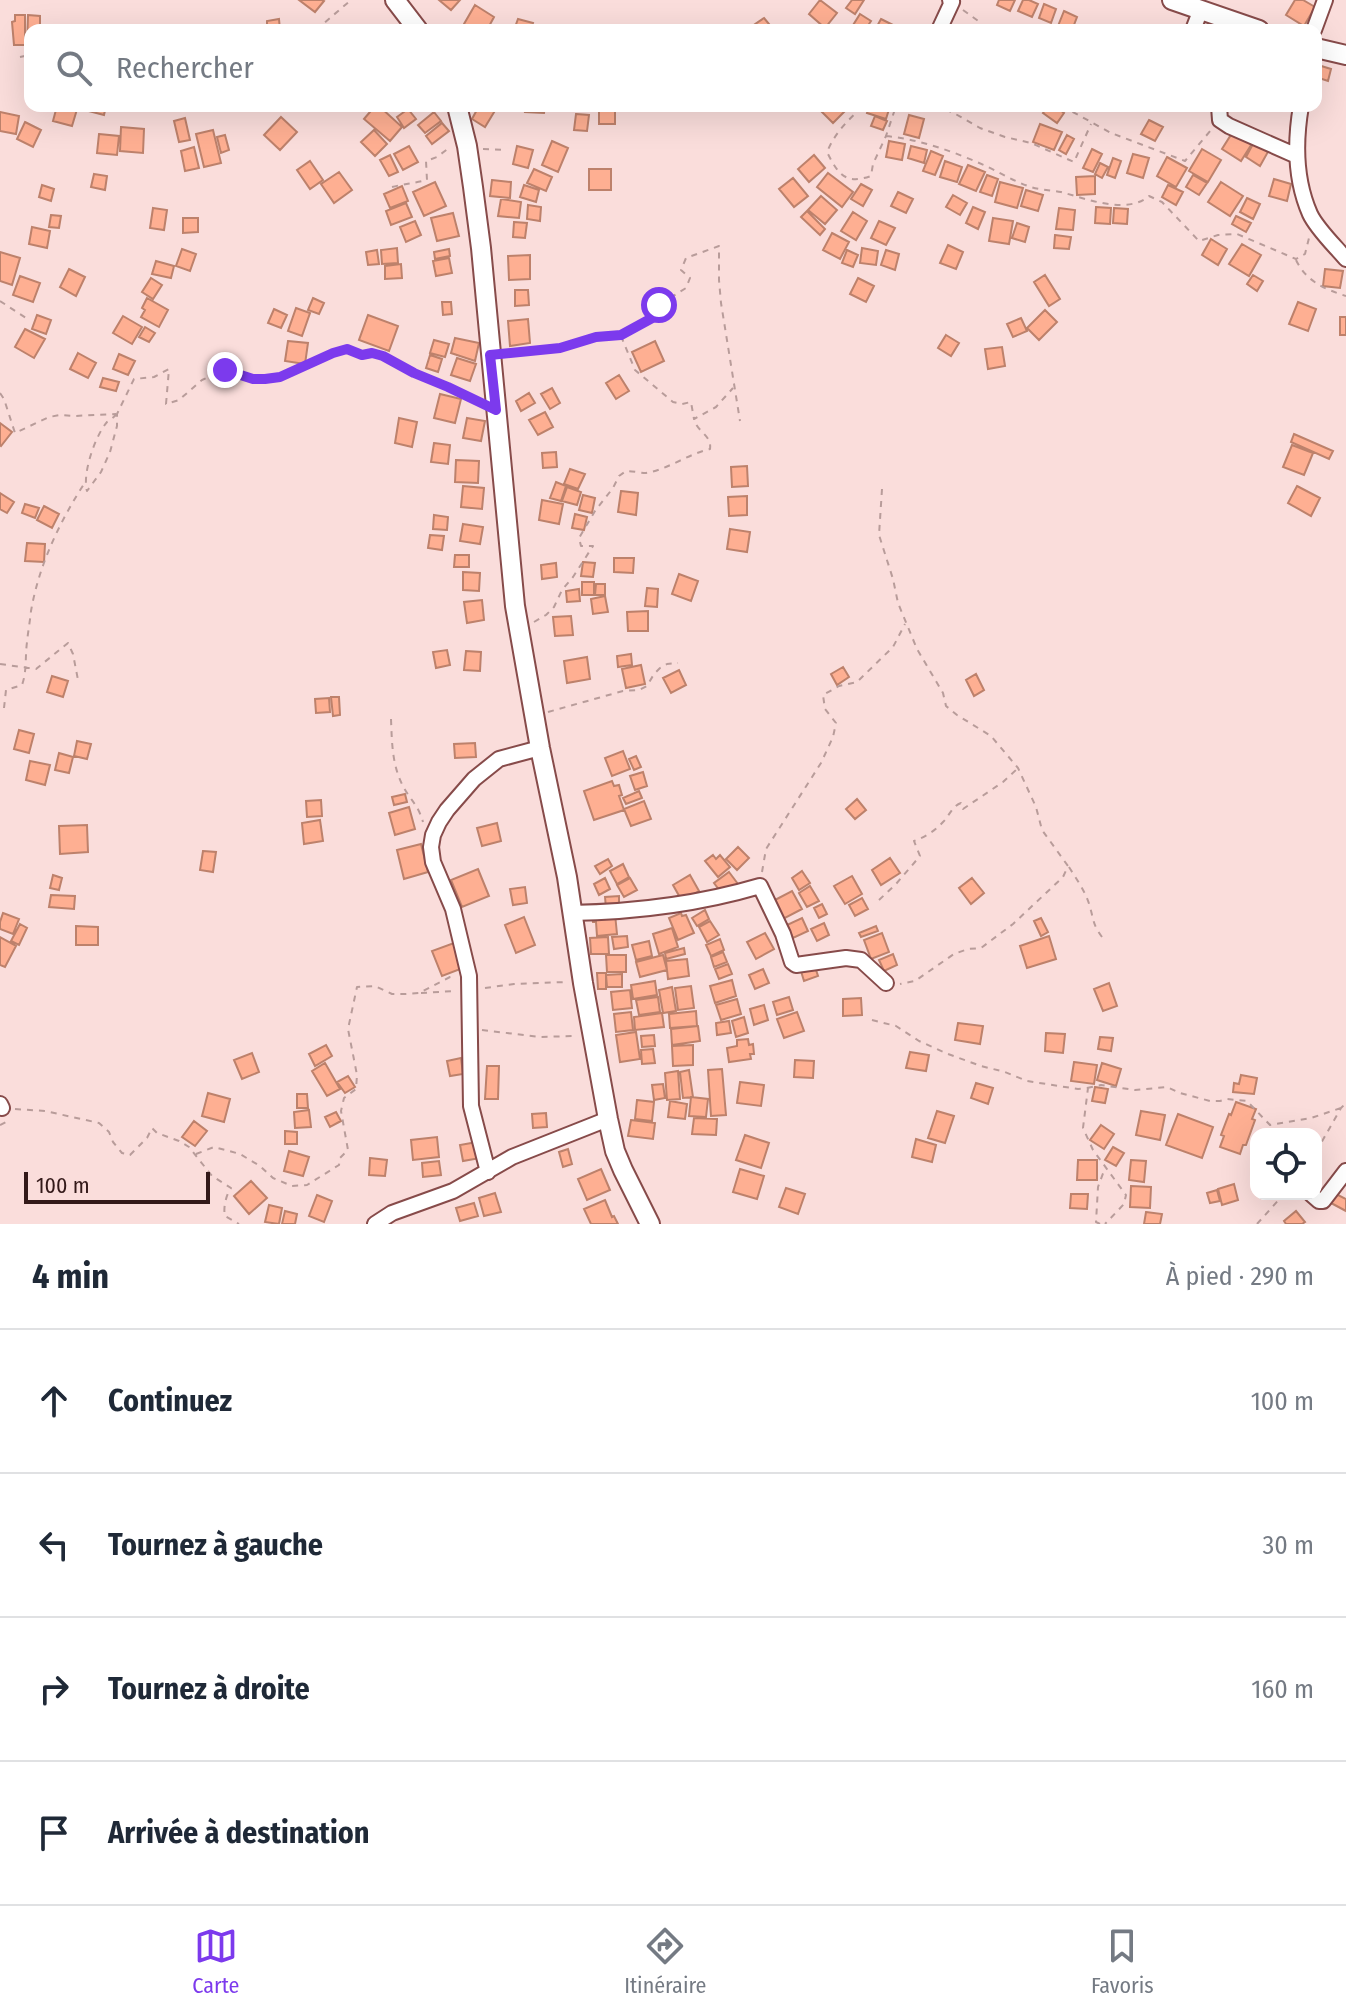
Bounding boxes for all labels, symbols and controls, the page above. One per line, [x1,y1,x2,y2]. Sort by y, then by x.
search box [24,24,1322,112]
icon: search [52,46,96,90]
text: Rechercher [116,50,254,86]
route start [641,287,677,323]
route end [207,352,243,388]
map controls [1250,1128,1322,1200]
button: locate [1250,1128,1322,1200]
scale bar [24,1168,210,1204]
text: 100 m [36,1172,90,1199]
text: 4 min [32,1256,109,1297]
text: À pied · 290 m [1166,1261,1314,1292]
icon: ahead [32,1379,76,1423]
text: Continuez [108,1383,232,1419]
text: 100 m [1251,1386,1314,1417]
icon: left [32,1523,76,1567]
text: Tournez à gauche [108,1527,323,1563]
text: 30 m [1263,1530,1314,1561]
icon: right [32,1667,76,1711]
text: Tournez à droite [108,1671,310,1707]
text: 160 m [1251,1674,1314,1705]
icon: arrive [32,1811,76,1855]
text: Arrivée à destination [108,1815,369,1851]
tab: Carte [192,1924,239,1999]
tab: Itinéraire [624,1924,706,1999]
tab: Favoris [1091,1924,1154,1999]

